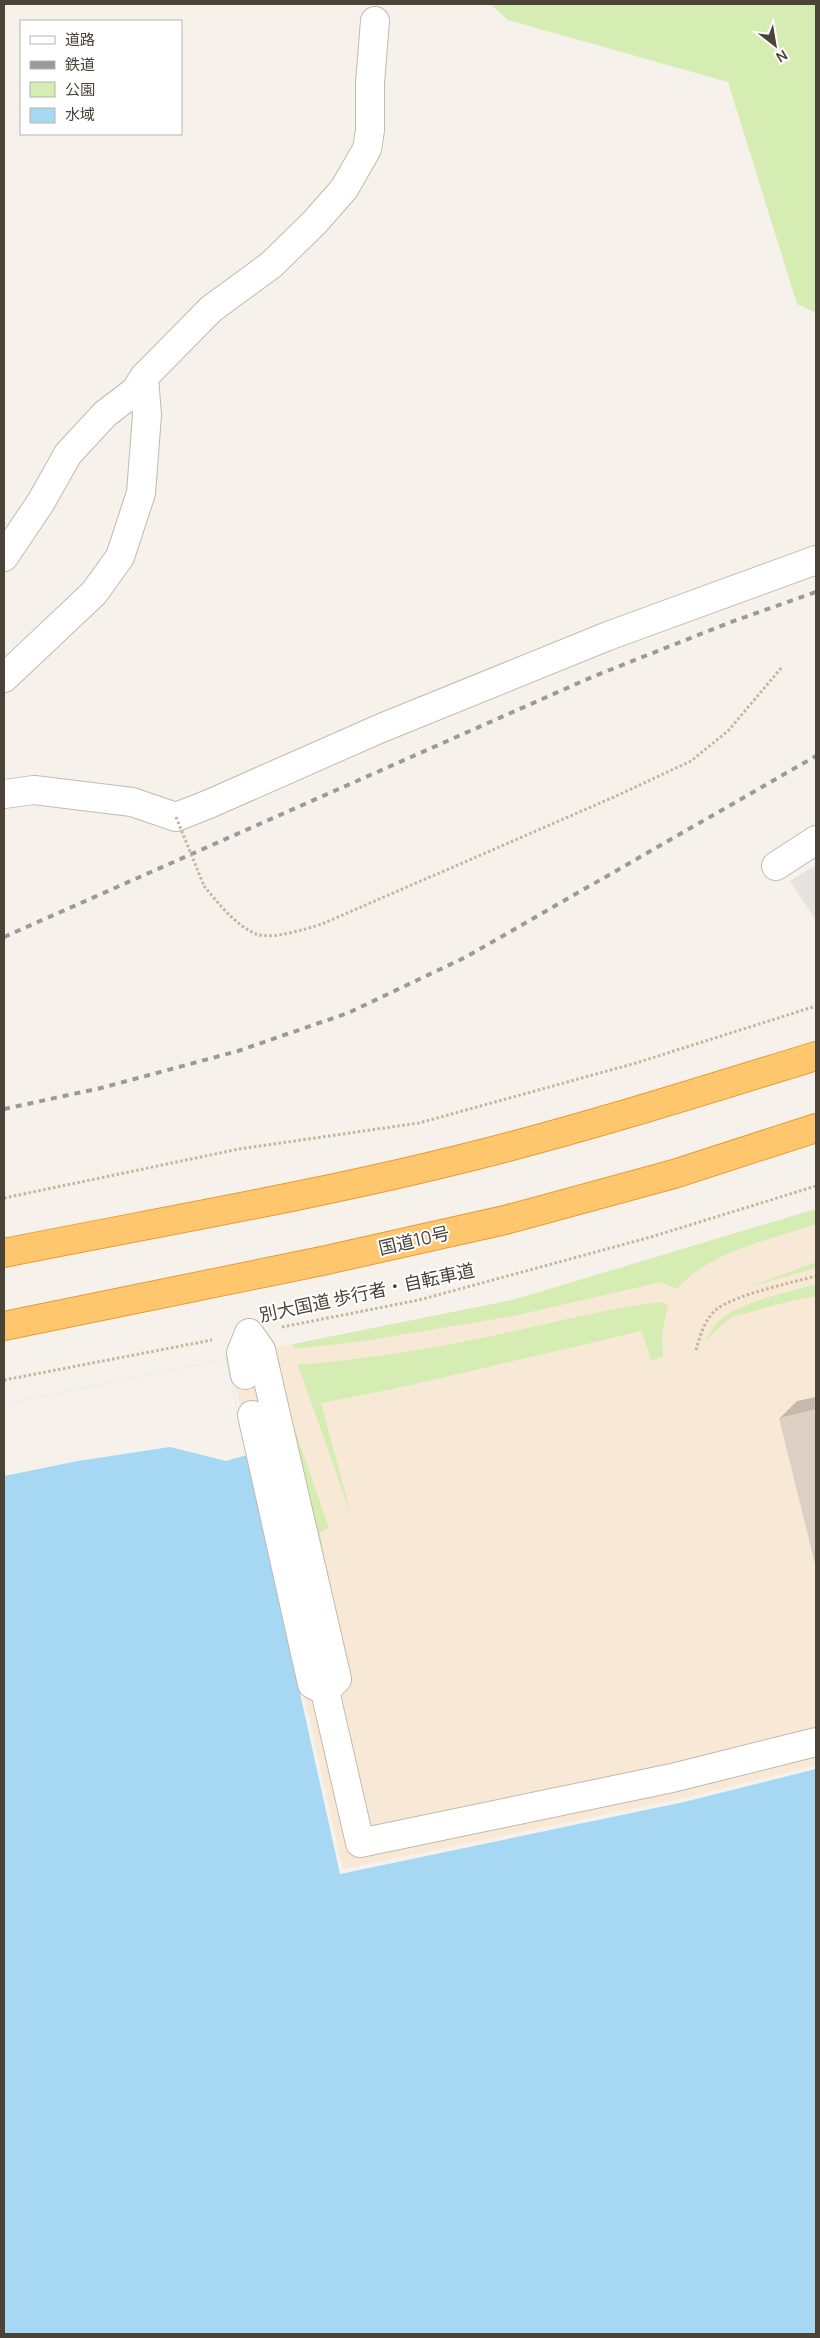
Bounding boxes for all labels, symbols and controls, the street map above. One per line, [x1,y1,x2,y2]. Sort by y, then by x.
legend [20,20,182,135]
north arrow [750,20,800,70]
text: 道路 [65,29,95,50]
text: N [773,46,791,67]
text: 鉄道 [65,54,95,75]
text: 公園 [65,79,95,100]
text: 水域 [65,104,95,125]
street label: 国道10号 [376,1220,452,1260]
street label: 別大国道 歩行者・自転車道 [257,1257,477,1327]

